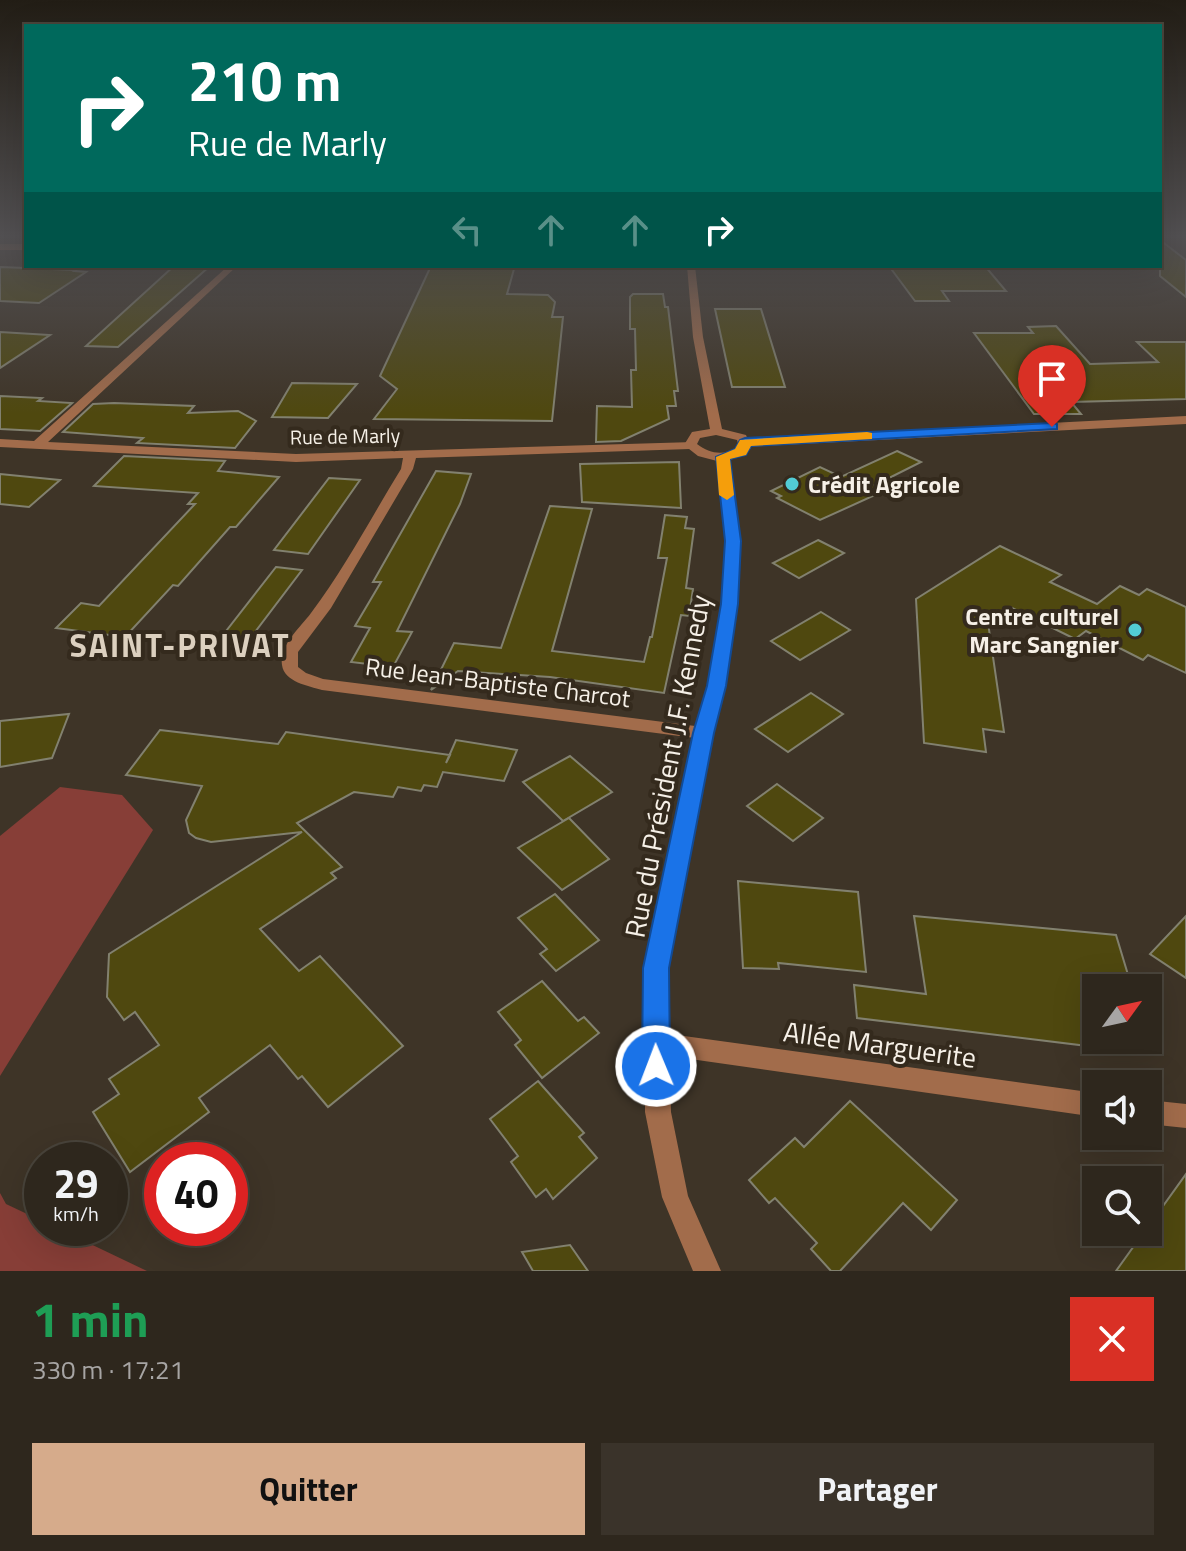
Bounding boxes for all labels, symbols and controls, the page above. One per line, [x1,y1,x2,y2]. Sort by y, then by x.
text: 210 m [188,38,341,123]
icon: right [56,56,160,160]
text: Rue de Marly [188,115,387,170]
icon: left [445,208,489,252]
icon: ahead [529,208,573,252]
icon: ahead [613,208,657,252]
icon: right [697,208,741,252]
pin [1018,345,1086,427]
icon: arrive [1030,357,1074,401]
street label: Rue de Marly [289,420,401,452]
place label: Crédit Agricole [808,466,960,502]
marker: Crédit Agricole [783,475,801,493]
street label: Rue du Président J.F. Kennedy [613,591,721,941]
place label: Centre culturel Marc Sangnier [965,598,1119,662]
district label: SAINT-PRIVAT [70,621,291,669]
marker: Centre culturel Marc Sangnier [1126,621,1144,639]
street label: Rue Jean-Baptiste Charcot [363,648,633,716]
north arrow [1082,974,1162,1054]
map controls [1082,974,1162,1246]
street label: Allée Marguerite [781,1009,979,1079]
position arrow [614,1024,698,1108]
button: sound [1082,1070,1162,1150]
speed limit sign: 40 [144,1142,248,1246]
text: 29 [54,1153,98,1214]
button: search [1082,1166,1162,1246]
text: km/h [53,1198,99,1229]
text: 1 min [32,1283,149,1356]
button: close [1070,1297,1154,1381]
text: 330 m · 17:21 [32,1350,184,1389]
button: Quitter [32,1443,585,1535]
button: Partager [601,1443,1154,1535]

